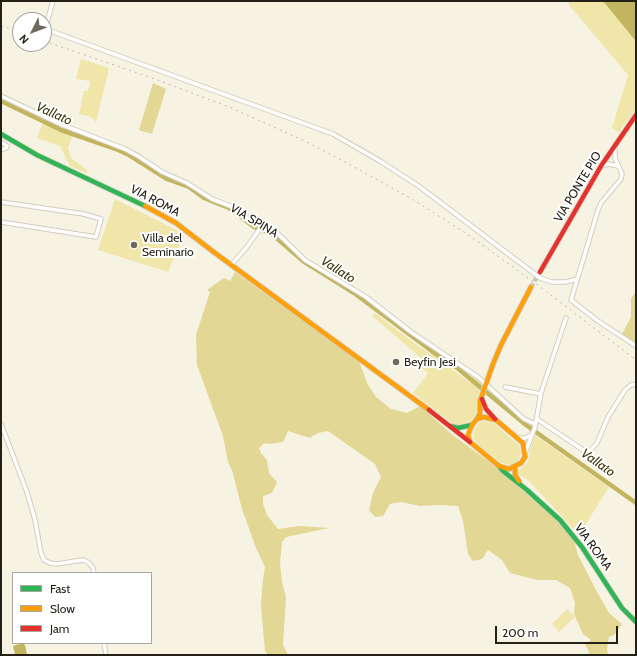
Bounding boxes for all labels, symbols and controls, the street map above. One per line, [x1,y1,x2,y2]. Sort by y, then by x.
north arrow [12,12,52,52]
text: N [16,32,32,47]
water label: Vallato [34,99,74,129]
street label: VIA PONTE PIO [551,149,605,225]
street label: VIA ROMA [128,182,182,220]
street label: VIA SPINA [227,201,281,241]
place label: Villa del Seminario [142,231,194,259]
marker: Villa del Seminario [129,240,139,250]
water label: Vallato [318,253,358,287]
place label: Beyfin Jesi [404,355,456,369]
marker: Beyfin Jesi [391,357,401,367]
water label: Vallato [578,446,618,480]
street label: VIA ROMA [571,521,615,573]
legend [12,572,152,644]
text: Fast [50,581,70,596]
text: Slow [50,601,75,616]
scale bar [497,618,620,644]
text: Jam [50,621,69,636]
text: 200 m [502,625,538,640]

